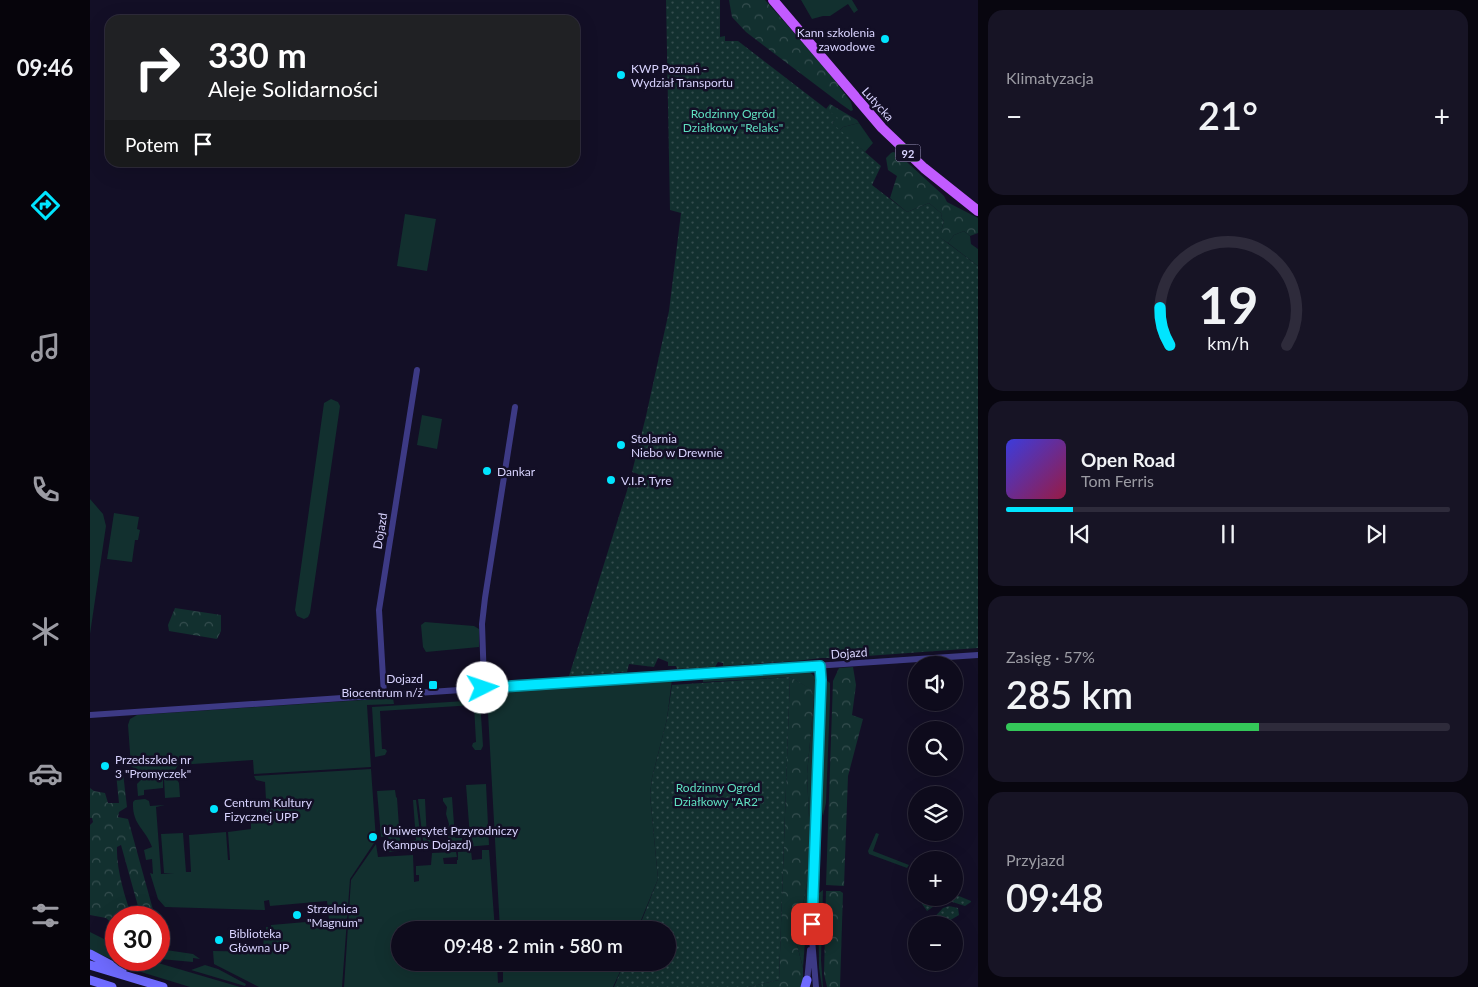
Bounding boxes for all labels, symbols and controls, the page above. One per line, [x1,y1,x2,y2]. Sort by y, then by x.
place label: Kann szkolenia zawodowe [797,25,875,54]
text: 330 m [208,33,307,75]
marker: Kann szkolenia zawodowe [879,33,891,45]
icon: right [125,35,190,100]
text: 09:46 [17,54,73,81]
place label: KWP Poznań - Wydział Transportu [631,61,733,90]
text: Klimatyzacja [1006,68,1094,87]
marker: KWP Poznań - Wydział Transportu [615,69,627,81]
text: Aleje Solidarności [208,75,378,102]
street label: Lutycka [859,84,897,124]
text: 21° [1198,92,1258,138]
text: − [1006,99,1022,133]
text: + [1434,99,1450,133]
park label: Rodzinny Ogród Działkowy "Relaks" [683,106,783,135]
icon: arrive [189,130,217,158]
text: Potem [125,133,179,156]
road number: 92 [896,144,920,162]
icon: directions [28,188,63,223]
text: 19 [1198,273,1258,335]
icon: music [28,330,63,365]
text: km/h [1207,332,1249,354]
place label: Stolarnia Niebo w Drewnie [631,431,723,460]
marker: Stolarnia Niebo w Drewnie [615,439,627,451]
text: Open Road [1081,448,1175,471]
place label: Dankar [497,464,536,479]
marker: Dankar [481,465,493,477]
text: Tom Ferris [1081,471,1154,490]
icon: phone [28,472,63,507]
place label: V.I.P. Tyre [621,473,672,488]
marker: V.I.P. Tyre [605,474,617,486]
street label: Dojazd [370,512,390,550]
icon: previous [1066,520,1094,548]
icon: pause [1214,520,1242,548]
icon: next [1362,520,1390,548]
icon: climate [28,614,63,649]
street label: Dojazd [830,644,868,662]
text: Zasięg · 57% [1006,647,1095,666]
map controls [908,656,963,971]
button: sound [908,656,963,711]
position arrow [456,661,508,713]
place label: Dojazd Biocentrum n/ż [341,671,424,700]
text: 285 km [1006,671,1133,717]
marker: Dojazd Biocentrum n/ż [427,679,439,691]
button: search [908,721,963,776]
place label: Przedszkole nr 3 "Promyczek" [115,752,192,781]
icon: car [28,756,63,791]
marker: Przedszkole nr 3 "Promyczek" [99,760,111,772]
park label: Rodzinny Ogród Działkowy "AR2" [674,780,762,809]
button: layers [908,786,963,841]
place label: Centrum Kultury Fizycznej UPP [224,795,313,824]
marker: Centrum Kultury Fizycznej UPP [208,803,220,815]
place label: Uniwersytet Przyrodniczy (Kampus Dojazd) [383,823,519,852]
marker: Uniwersytet Przyrodniczy (Kampus Dojazd) [367,831,379,843]
text: Przyjazd [1006,850,1065,869]
button: + [908,851,963,906]
text: 09:48 [1006,874,1104,920]
icon: filters [28,898,63,933]
place label: Strzelnica "Magnum" [307,901,362,930]
pin [791,903,833,945]
speed limit sign: 30 [105,906,170,971]
marker: Strzelnica "Magnum" [291,909,303,921]
icon: arrive [798,910,826,938]
button: − [908,916,963,971]
place label: Biblioteka Główna UP [229,926,289,955]
marker: Biblioteka Główna UP [213,934,225,946]
text: 09:48 · 2 min · 580 m [444,934,623,957]

